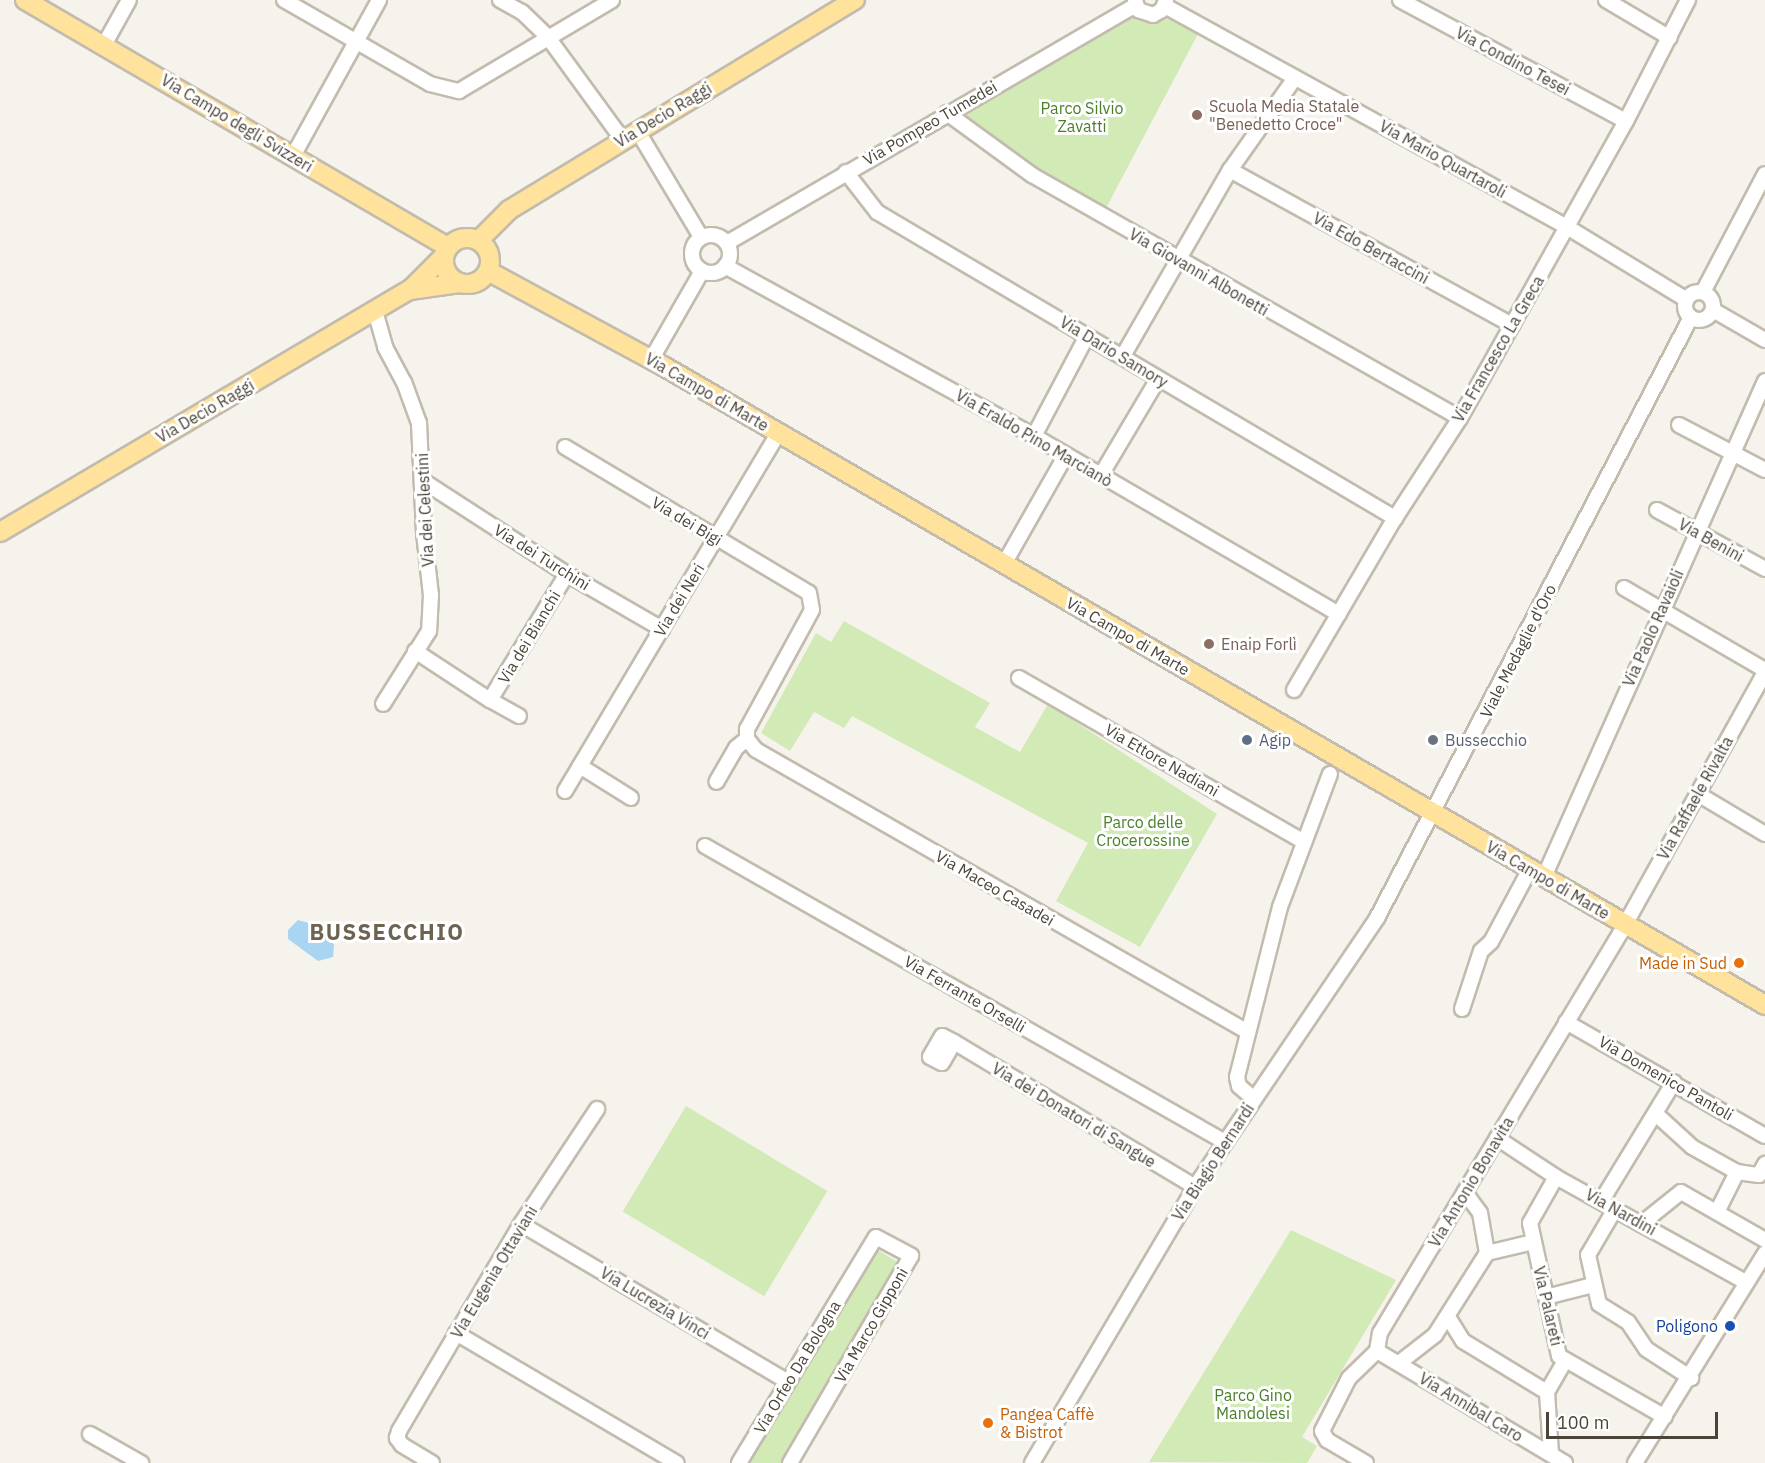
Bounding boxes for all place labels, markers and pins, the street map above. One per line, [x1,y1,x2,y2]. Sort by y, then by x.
place label: Scuola Media Statale "Benedetto Croce" [1209,96,1359,134]
marker: Scuola Media Statale "Benedetto Croce" [1190,108,1204,122]
place label: Enaip Forlì [1221,634,1297,654]
marker: Enaip Forlì [1202,637,1216,651]
place label: Agip [1259,730,1291,750]
place label: Bussecchio [1445,730,1527,750]
marker: Agip [1240,733,1254,747]
marker: Bussecchio [1426,733,1440,747]
place label: Made in Sud [1639,953,1727,973]
marker: Made in Sud [1732,956,1746,970]
place label: Poligono [1656,1316,1718,1336]
marker: Poligono [1723,1319,1737,1333]
place label: Pangea Caffè & Bistrot [1000,1404,1094,1442]
marker: Pangea Caffè & Bistrot [981,1416,995,1430]

